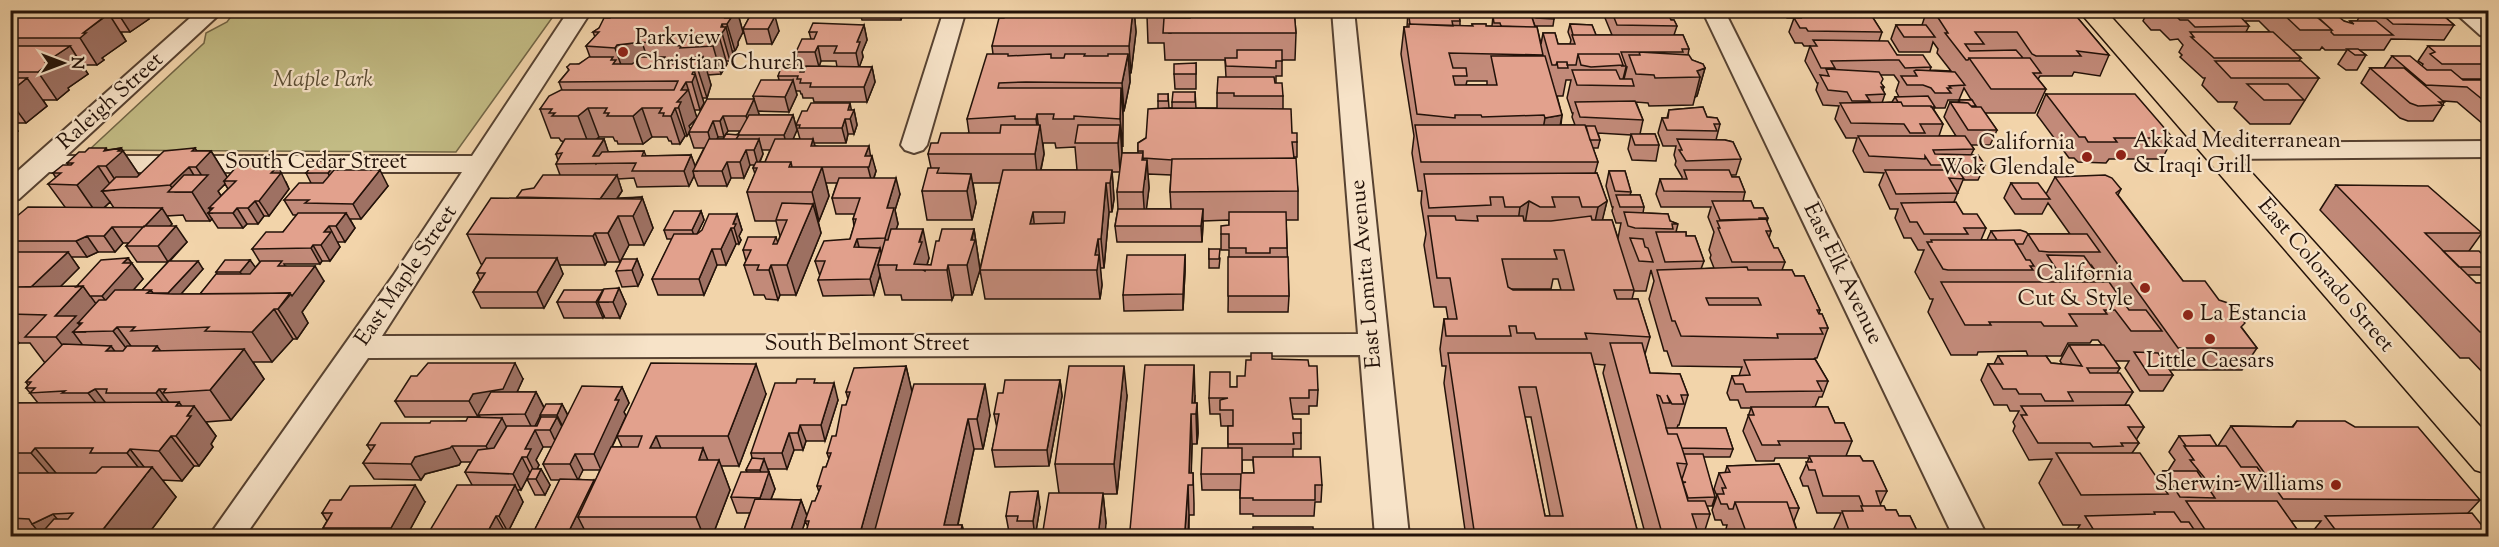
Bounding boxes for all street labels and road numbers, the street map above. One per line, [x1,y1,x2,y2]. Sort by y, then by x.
street label: Raleigh Street [51,45,172,159]
street label: South Cedar Street [225,147,408,179]
street label: East Lomita Avenue [1343,178,1391,370]
street label: East Colorado Street [2249,192,2401,360]
street label: East Elk Avenue [1794,198,1890,350]
street label: East Maple Street [348,199,466,353]
street label: South Belmont Street [765,329,970,361]

